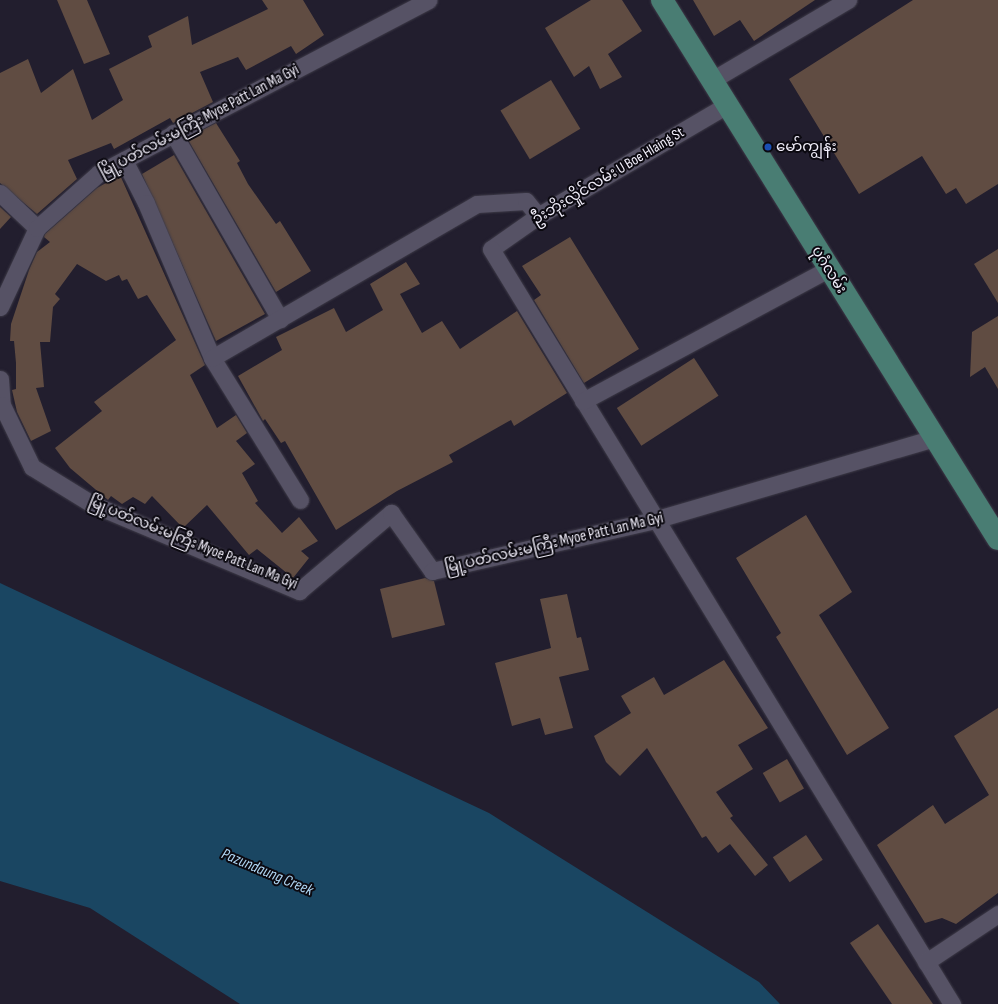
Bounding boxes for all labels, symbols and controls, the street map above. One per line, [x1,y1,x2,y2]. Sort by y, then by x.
street label: မြို့ပတ်လမ်းမကြီး Myoe Patt Lan Ma Gyi [96,61,302,181]
street label: ဦးဘိုးလှိုင်လမ်း U Boe Hlaing St [529,123,687,229]
place label: မော်ကျွန်း [776,138,837,156]
marker: မော်ကျွန်း [763,142,773,152]
street label: ပုဂံလမ်း [807,243,851,297]
street label: မြို့ပတ်လမ်းမကြီး Myoe Patt Lan Ma Gyi [86,493,300,593]
street label: မြို့ပတ်လမ်းမကြီး Myoe Patt Lan Ma Gyi [443,509,665,577]
water label: Pazundaung Creek [218,845,316,901]

